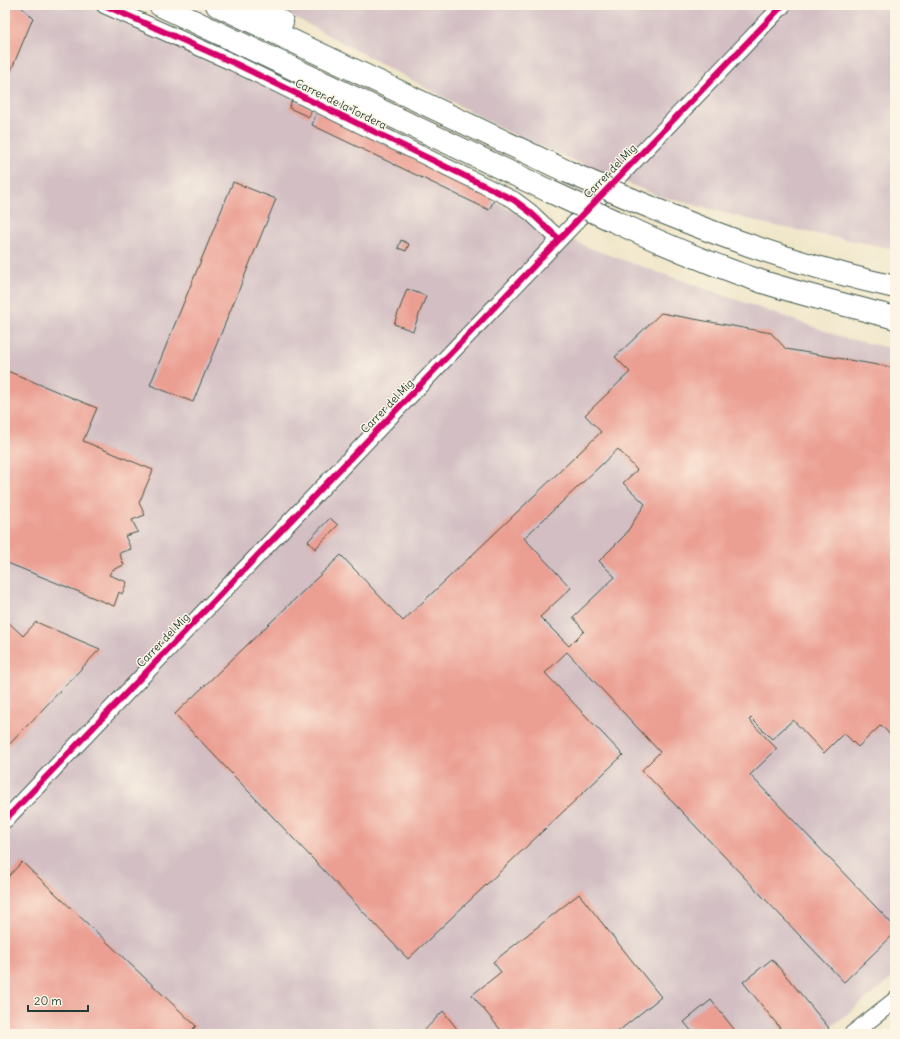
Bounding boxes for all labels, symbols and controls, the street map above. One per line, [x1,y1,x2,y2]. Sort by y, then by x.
street label: Carrer de la Tordera [293,76,389,132]
street label: Carrer del Mig [581,141,639,201]
street label: Carrer del Mig [358,376,416,436]
street label: Carrer del Mig [134,610,192,670]
scale bar [28,987,88,1013]
text: 20 m [34,993,62,1008]

